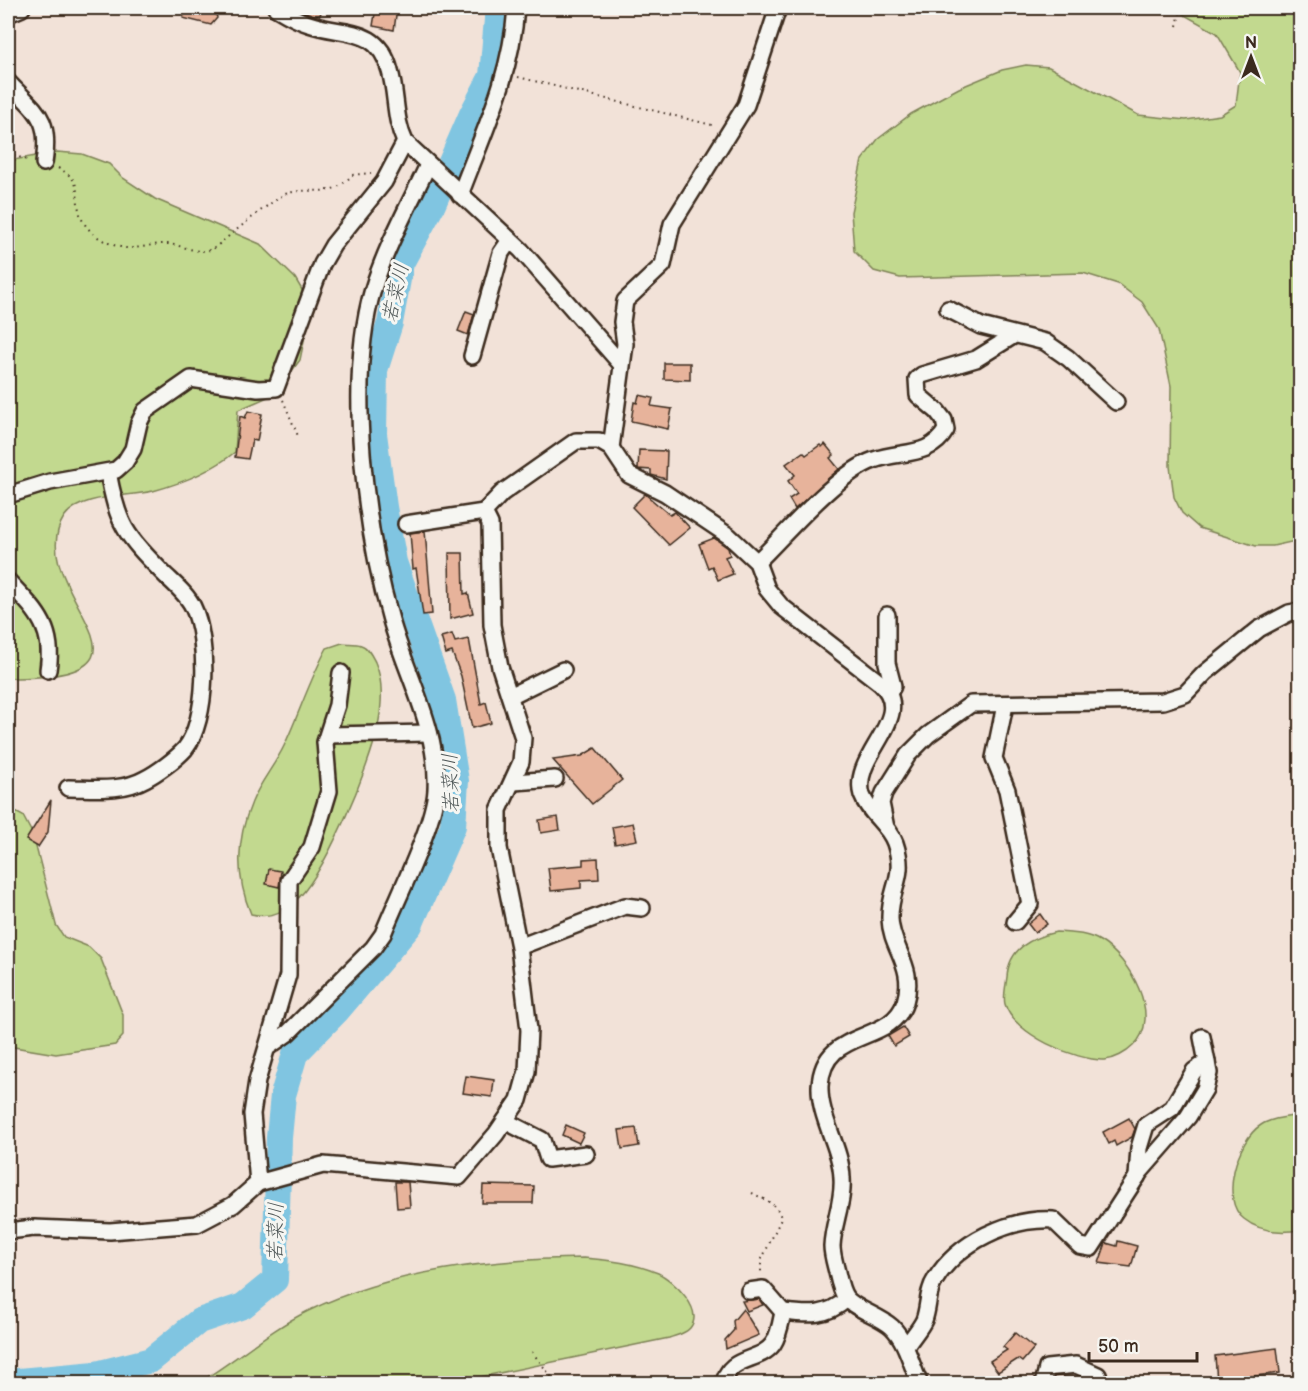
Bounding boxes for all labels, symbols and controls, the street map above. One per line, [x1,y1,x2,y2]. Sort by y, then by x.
north arrow [1221,27,1281,87]
text: N [1245,34,1257,53]
water label: 若菜川 [378,261,414,325]
water label: 若菜川 [438,753,464,813]
water label: 若菜川 [263,1202,289,1262]
scale bar [1089,1325,1197,1363]
text: 50 m [1098,1336,1139,1357]

